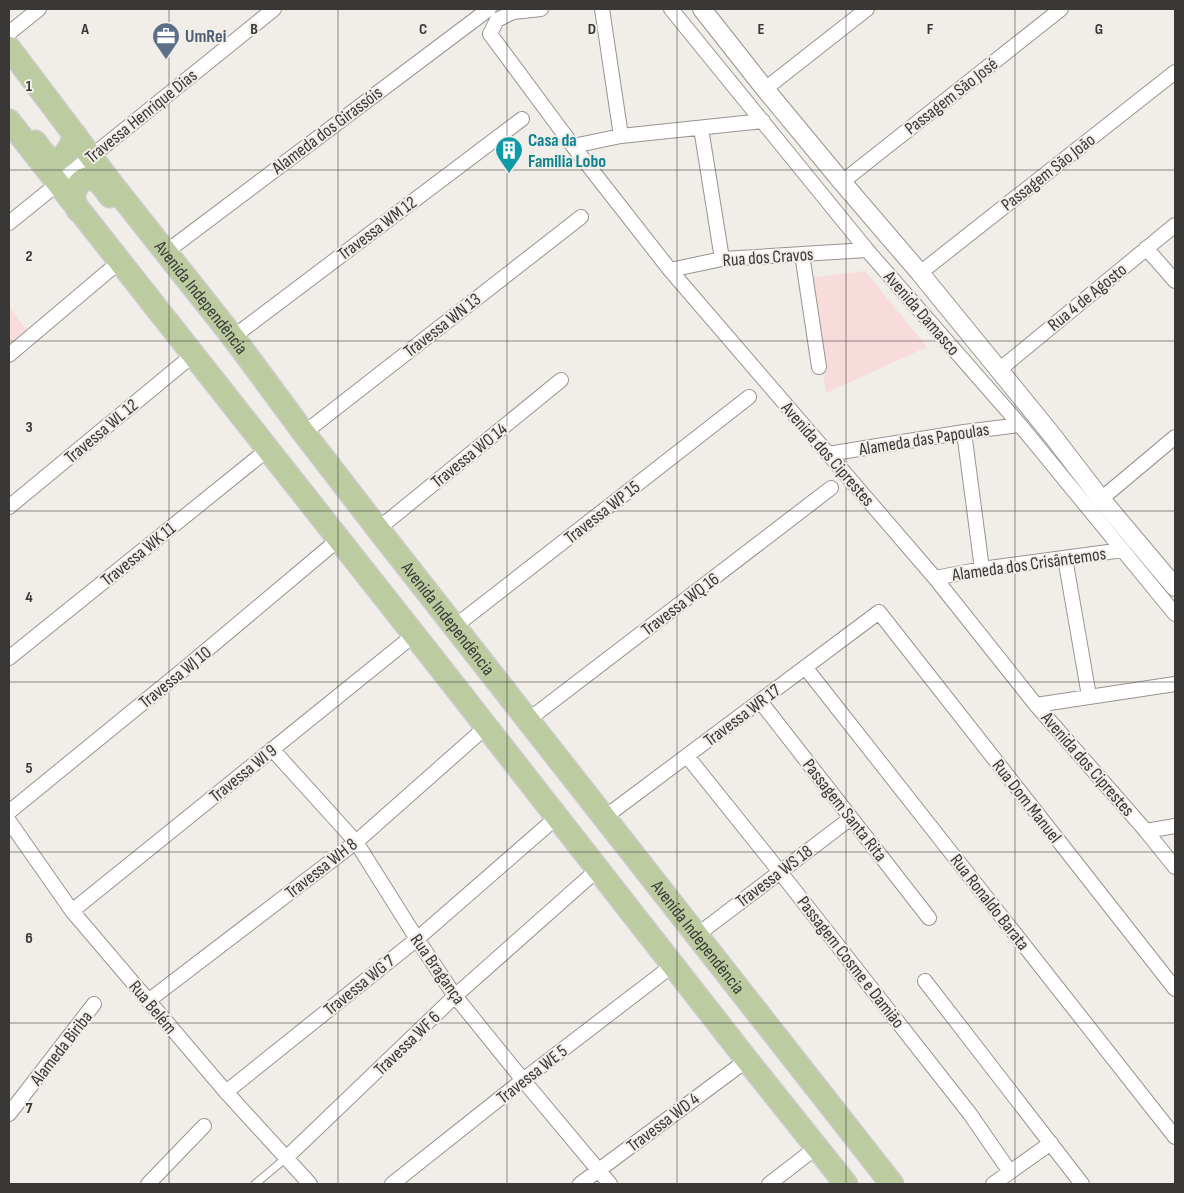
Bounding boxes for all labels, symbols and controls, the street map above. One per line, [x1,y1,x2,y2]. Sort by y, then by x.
text: A [80,20,89,39]
text: B [250,20,258,39]
text: C [419,20,427,39]
text: D [588,20,596,39]
text: E [758,20,765,39]
text: F [927,20,934,39]
text: G [1095,20,1103,39]
office icon: UmRei [151,21,181,60]
place label: UmRei [185,26,226,47]
street label: Passagem São José [901,53,1002,139]
street label: Travessa Henrique Dias [81,65,201,168]
text: 1 [26,77,33,96]
street label: Alameda dos Girassóis [267,82,387,179]
street label: Passagem São João [997,129,1099,216]
place label: Casa da Familia Lobo [528,130,606,172]
building icon: Casa da Familia Lobo [494,135,524,174]
street label: Travessa WM 12 [334,192,421,265]
street label: Avenida Independência [149,236,252,359]
street label: Rua dos Cravos [722,244,814,271]
text: 2 [25,247,33,266]
street label: Rua 4 de Agosto [1044,259,1131,336]
street label: Avenida Damasco [879,266,964,360]
street label: Travessa WN 13 [400,289,485,362]
street label: Travessa WL 12 [60,395,142,468]
street label: Avenida dos Ciprestes [776,397,879,511]
text: 3 [25,418,33,437]
street label: Travessa WO 14 [427,418,512,492]
street label: Alameda das Papoulas [856,419,991,460]
street label: Travessa WP 15 [560,476,644,548]
street label: Travessa WK 11 [97,518,180,591]
street label: Alameda dos Crisântemos [950,543,1107,586]
street label: Avenida Independência [396,557,499,680]
street label: Travessa WQ 16 [637,568,723,640]
text: 4 [25,588,33,607]
street label: Travessa WJ 10 [135,642,216,713]
street label: Travessa WR 17 [700,679,785,751]
street label: Avenida dos Ciprestes [1036,707,1139,821]
street label: Travessa WI 9 [205,740,281,807]
street label: Passagem Santa Rita [798,755,891,866]
street label: Rua Dom Manuel [988,756,1066,847]
text: 5 [25,759,33,778]
street label: Travessa WH 8 [281,834,362,903]
street label: Travessa WS 18 [732,841,817,912]
street label: Rua Ronaldo Barata [946,850,1034,955]
street label: Avenida Independência [646,876,749,998]
street label: Passagem Cosme e Damião [793,892,909,1033]
text: 6 [25,929,33,948]
street label: Rua Bragança [406,930,469,1009]
street label: Travessa WG 7 [320,950,400,1020]
street label: Rua Belém [124,976,181,1038]
street label: Alameda Biriba [25,1007,97,1090]
street label: Travessa WF 6 [370,1007,445,1080]
street label: Travessa WE 5 [493,1040,572,1108]
street label: Travessa WD 4 [623,1088,704,1156]
text: 7 [26,1099,33,1118]

